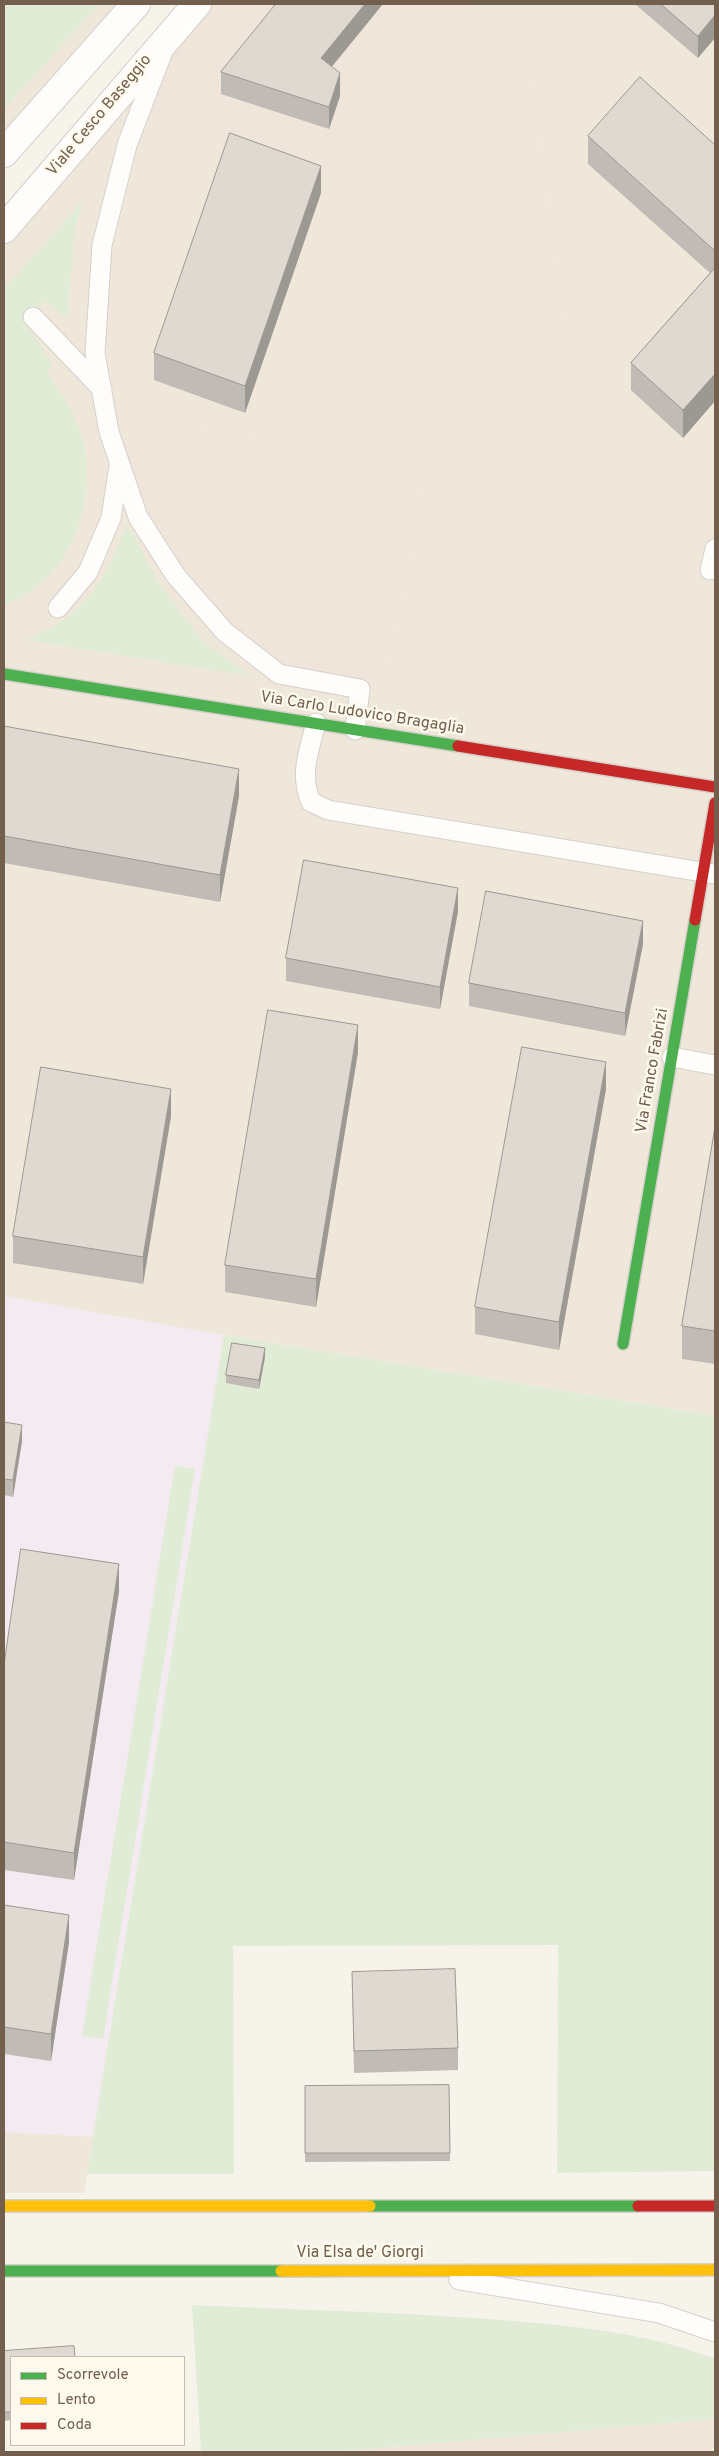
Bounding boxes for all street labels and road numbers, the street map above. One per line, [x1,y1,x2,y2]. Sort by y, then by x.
street label: Viale Cesco Baseggio [44,51,156,181]
street label: Via Carlo Ludovico Bragaglia [259,688,465,740]
street label: Via Franco Fabrizi [633,1007,673,1135]
street label: Via Elsa de' Giorgi [296,2244,424,2264]

